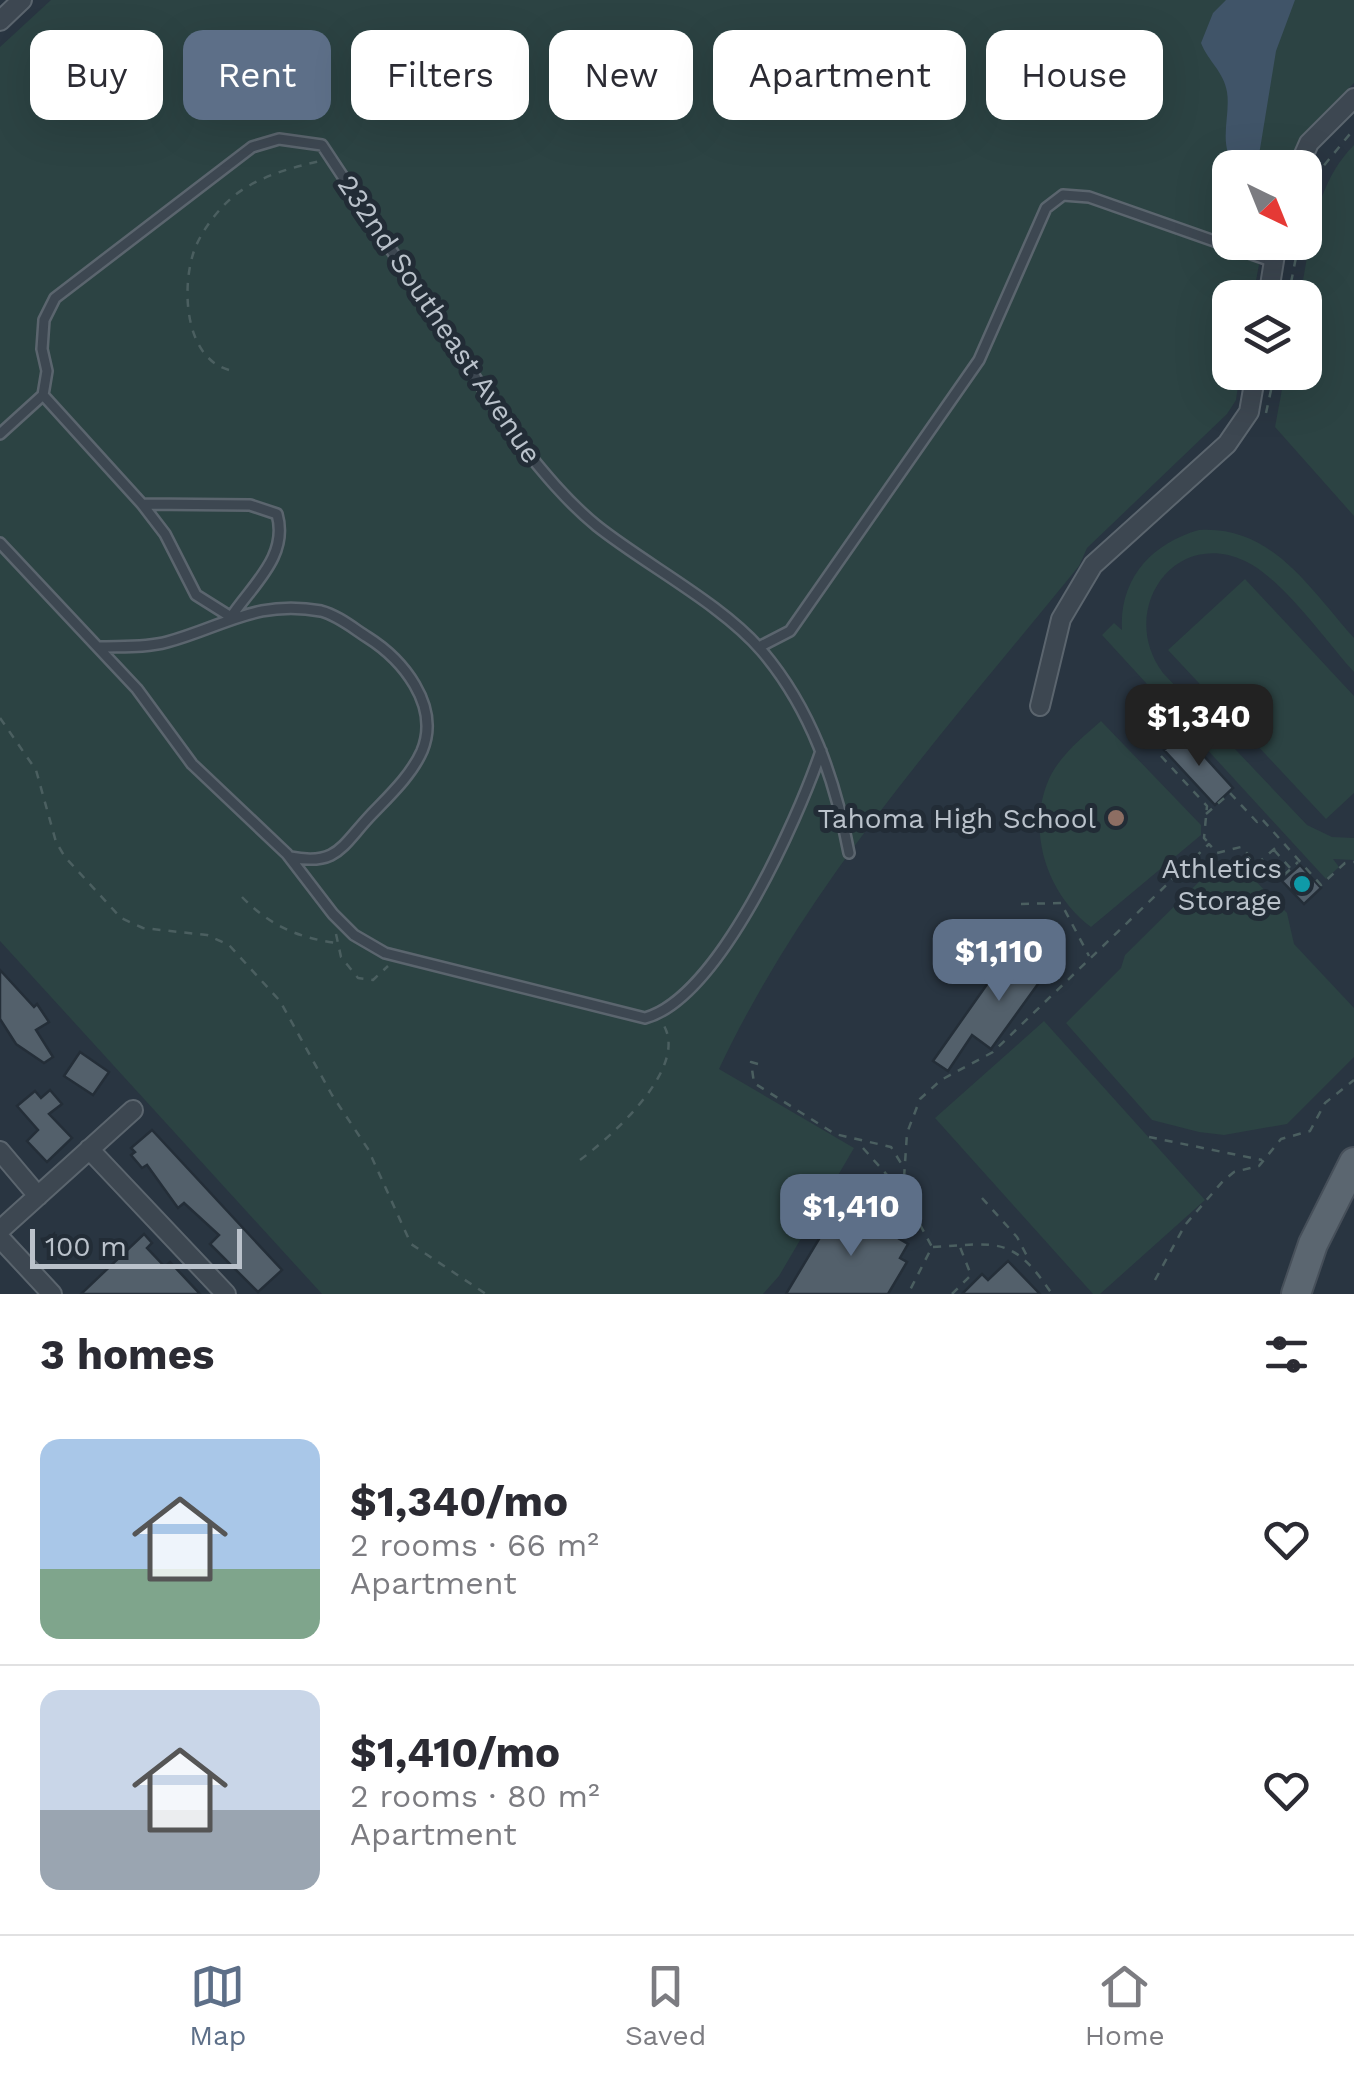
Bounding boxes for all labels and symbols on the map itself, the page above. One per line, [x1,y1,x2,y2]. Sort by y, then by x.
north arrow [1212,150,1322,260]
street label: 232nd Southeast Avenue [331,169,548,470]
pin: $1,340 [1118,684,1280,769]
place label: Tahoma High School [818,802,1096,835]
marker: Tahoma High School [1105,807,1127,829]
place label: Athletics Storage [1162,852,1282,917]
marker: Athletics Storage [1291,873,1313,895]
pin: $1,110 [918,919,1080,1004]
pin: $1,410 [770,1174,932,1259]
scale bar [30,1224,242,1268]

